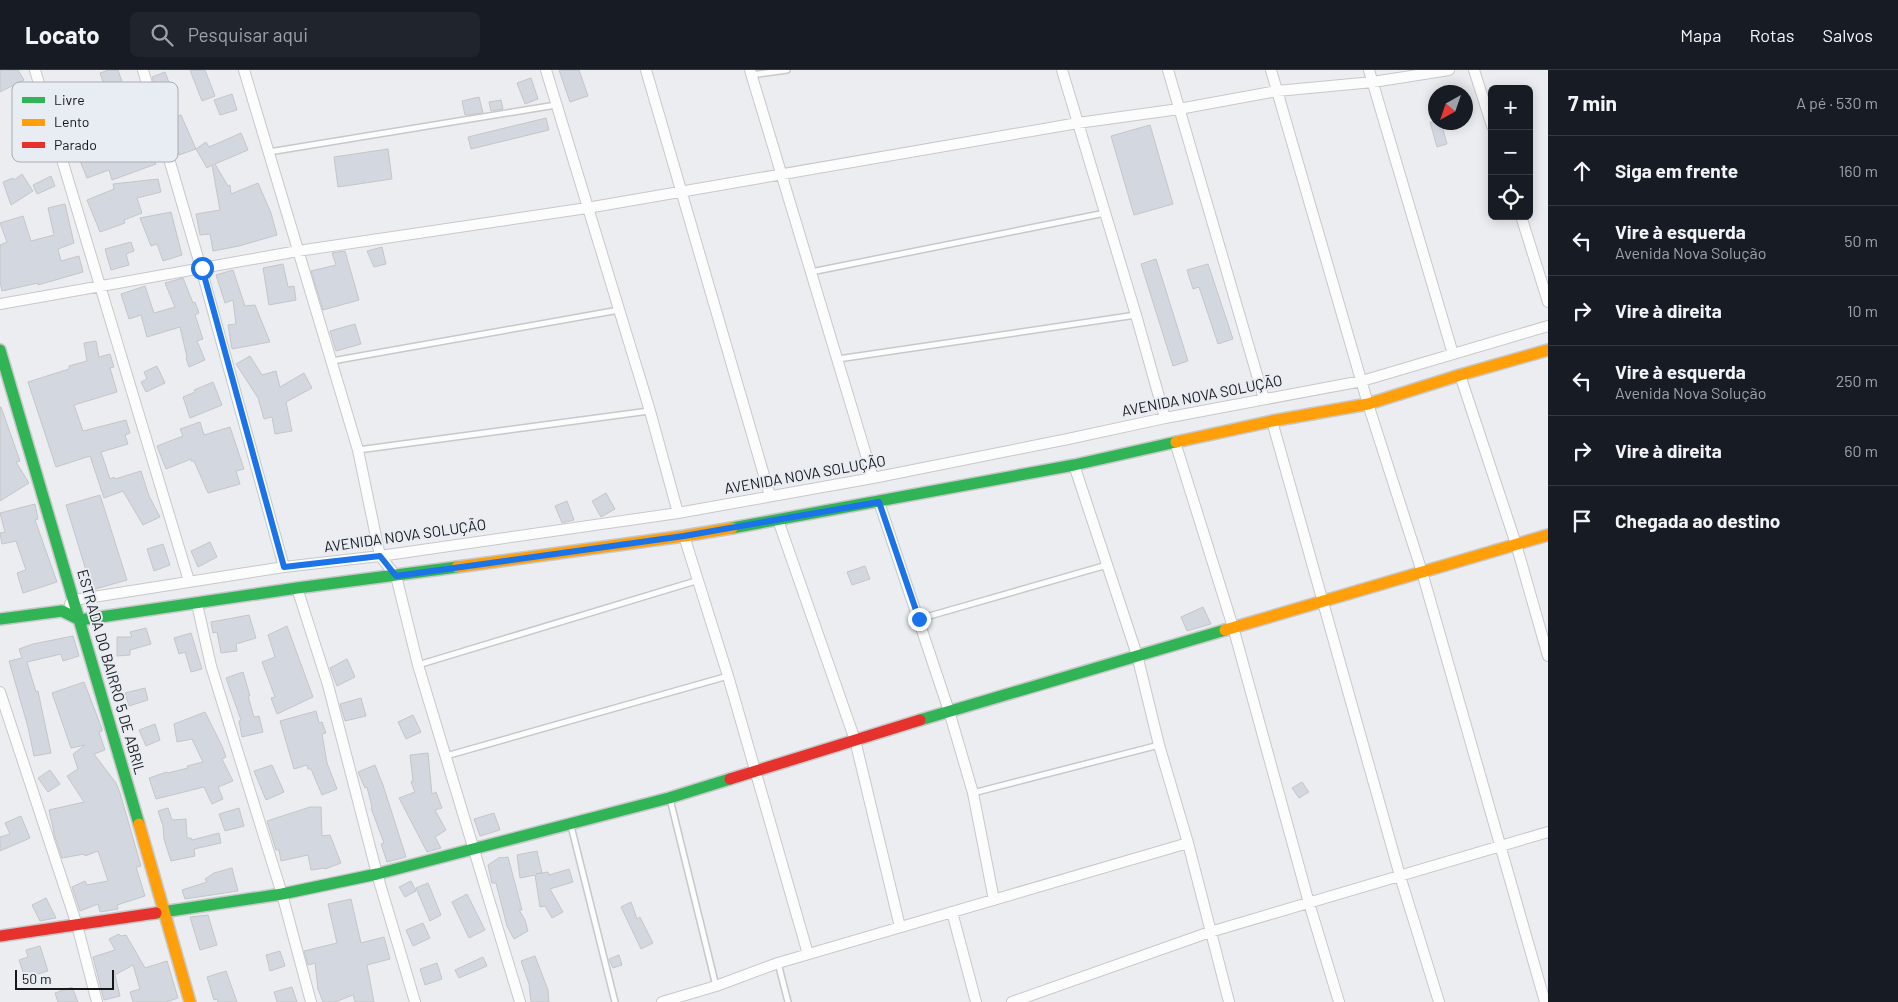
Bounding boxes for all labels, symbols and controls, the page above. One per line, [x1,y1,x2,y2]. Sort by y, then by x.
search box [130,12,480,57]
text: Locato [25,20,100,49]
icon: search [148,21,176,49]
text: Pesquisar aqui [188,23,308,46]
text: Mapa [1680,24,1721,46]
text: Rotas [1749,24,1794,46]
text: Salvos [1822,24,1873,46]
legend [12,82,178,162]
north arrow [1428,85,1473,130]
map controls [1488,85,1533,220]
button: + [1488,85,1533,130]
text: 7 min [1568,90,1617,115]
text: Livre [54,91,85,108]
text: A pé · 530 m [1796,93,1878,112]
text: Lento [54,113,89,130]
button: − [1488,130,1533,175]
text: Parado [54,136,97,153]
icon: ahead [1568,157,1596,185]
text: Siga em frente [1615,159,1738,182]
text: 160 m [1839,161,1878,180]
button: locate [1488,175,1533,220]
text: Vire à esquerda [1615,220,1746,243]
icon: left [1568,227,1596,255]
text: 50 m [1844,231,1878,250]
text: Avenida Nova Solução [1615,243,1766,262]
route start [191,257,214,280]
icon: right [1568,297,1596,325]
text: Vire à direita [1615,299,1722,322]
text: 10 m [1847,301,1878,320]
text: Vire à esquerda [1615,360,1746,383]
icon: left [1568,367,1596,395]
street label: AVENIDA NOVA SOLUÇÃO [1120,371,1284,419]
text: 250 m [1836,371,1878,390]
text: Avenida Nova Solução [1615,383,1766,402]
icon: right [1568,437,1596,465]
text: Vire à direita [1615,439,1722,462]
text: 60 m [1844,441,1878,460]
street label: AVENIDA NOVA SOLUÇÃO [723,451,887,497]
icon: arrive [1568,507,1596,535]
text: Chegada ao destino [1615,509,1780,532]
street label: AVENIDA NOVA SOLUÇÃO [323,515,487,555]
street label: ESTRADA DO BAIRRO 5 DE ABRIL [74,567,150,776]
route end [908,608,931,631]
scale bar [15,967,114,990]
text: 50 m [22,970,51,987]

